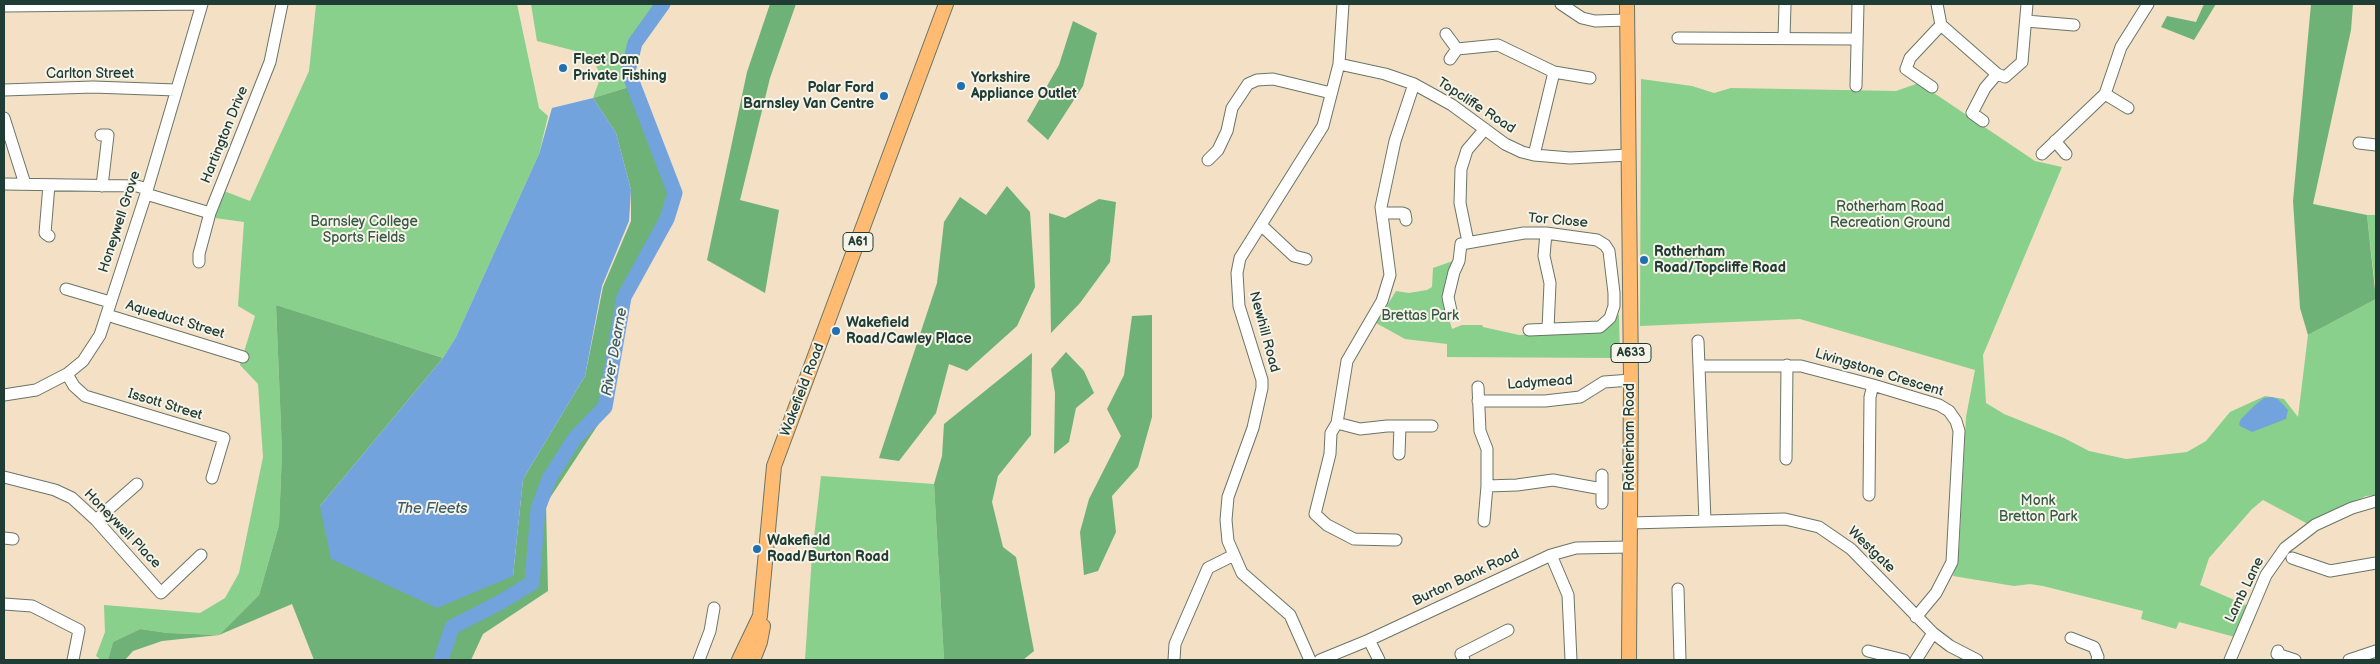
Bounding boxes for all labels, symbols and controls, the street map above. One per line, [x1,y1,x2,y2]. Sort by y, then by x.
place label: Fleet Dam Private Fishing [573,52,667,84]
marker: Fleet Dam Private Fishing [557,62,569,74]
street label: Carlton Street [46,66,134,82]
place label: Yorkshire Appliance Outlet [971,70,1077,102]
street label: Topcliffe Road [1434,74,1518,138]
place label: Polar Ford Barnsley Van Centre [743,80,874,112]
marker: Yorkshire Appliance Outlet [955,80,967,92]
street label: Hartington Drive [198,84,252,186]
marker: Polar Ford Barnsley Van Centre [878,90,890,102]
street label: Honeywell Grove [96,169,144,275]
park label: Rotherham Road Recreation Ground [1830,199,1950,232]
street label: Tor Close [1527,210,1589,232]
park label: Barnsley College Sports Fields [310,214,418,246]
road number: A61 [843,232,873,252]
place label: Rotherham Road/Topcliffe Road [1654,244,1786,276]
marker: Rotherham Road/Topcliffe Road [1638,254,1650,266]
street label: Newhill Road [1245,290,1283,374]
street label: Aqueduct Street [124,297,226,343]
water label: River Dearne [598,306,632,398]
park label: Brettas Park [1381,308,1459,324]
place label: Wakefield Road/Cawley Place [846,315,971,348]
marker: Wakefield Road/Cawley Place [830,325,842,337]
street label: Wakefield Road [777,341,829,439]
road number: A633 [1611,343,1651,362]
street label: Livingstone Crescent [1813,345,1945,401]
street label: Ladymead [1507,372,1573,394]
street label: Rotherham Road [1622,383,1638,491]
street label: Issott Street [126,386,204,424]
street label: Honeywell Place [80,486,164,572]
park label: Monk Bretton Park [1999,493,2077,526]
water label: The Fleets [397,500,467,518]
street label: Westgate [1844,523,1898,577]
place label: Wakefield Road/Burton Road [767,533,889,566]
marker: Wakefield Road/Burton Road [751,543,763,555]
street label: Burton Bank Road [1410,546,1522,610]
street label: Lamb Lane [2222,555,2268,625]

